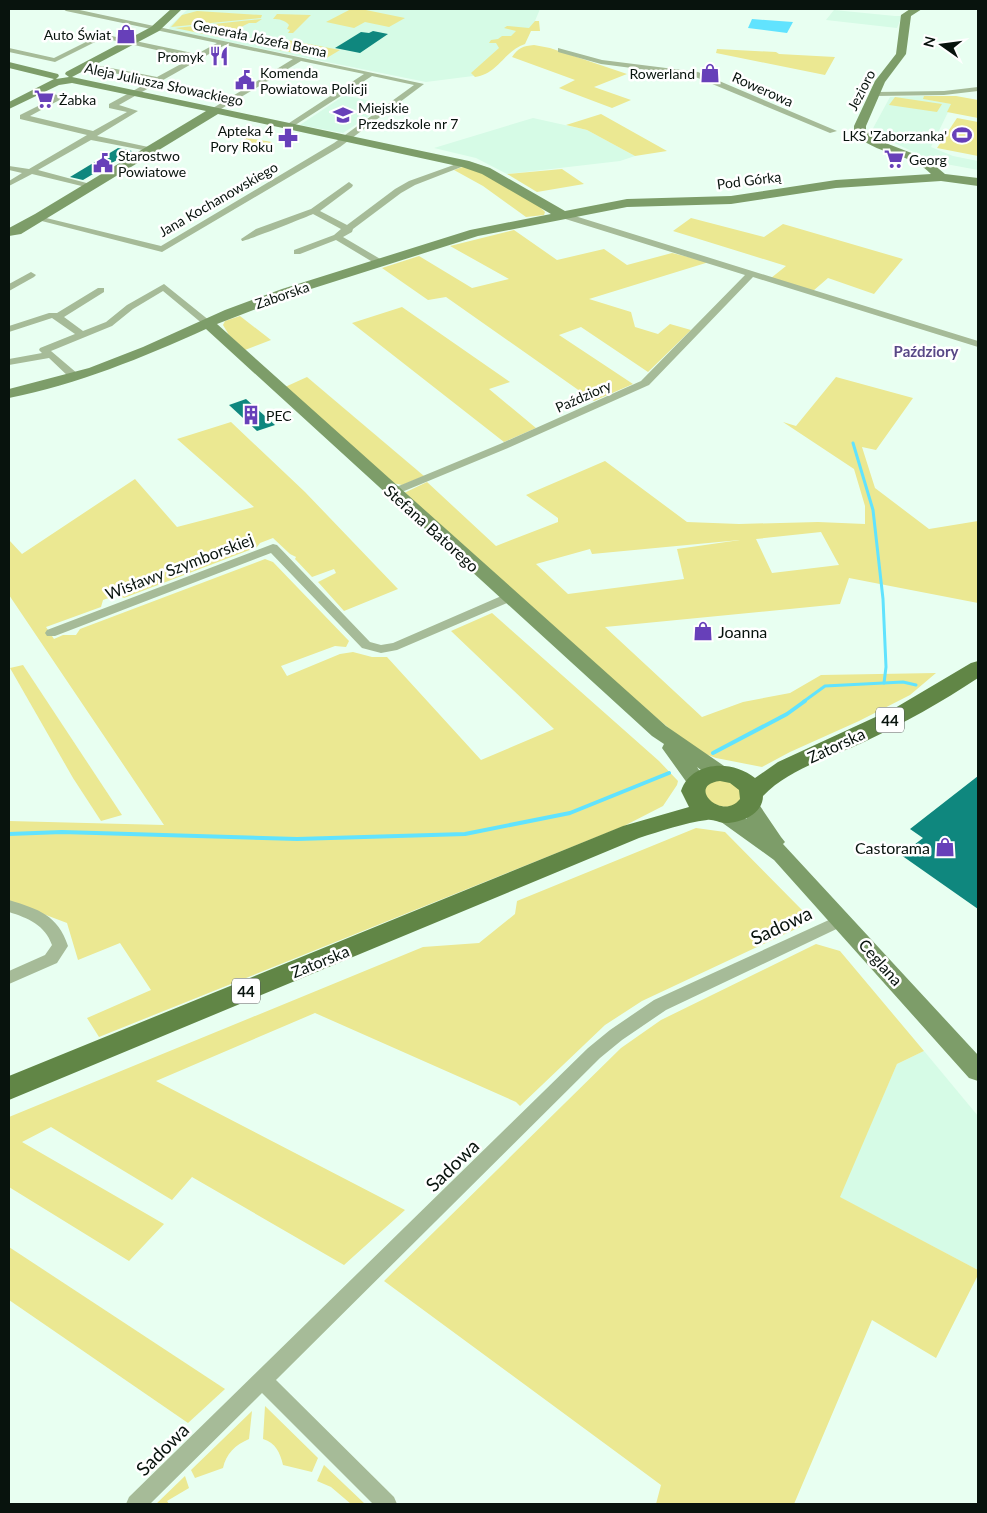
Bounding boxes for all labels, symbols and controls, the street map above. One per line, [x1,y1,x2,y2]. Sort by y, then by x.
street label: Generała Józefa Bema [192,16,328,60]
north arrow [917,20,967,70]
shop icon: Auto Świat [115,23,137,45]
place label: Auto Świat [44,26,111,43]
text: N [919,34,938,49]
restaurant icon: Promyk [208,45,230,67]
place label: Promyk [157,48,205,65]
street label: Aleja Juliusza Słowackiego [83,59,245,109]
shop icon: Rowerland [699,62,721,84]
place label: Komenda Powiatowa Policji [260,64,367,97]
place label: Rowerland [630,65,695,82]
street label: Jezioro [844,67,878,113]
street label: Rowerowa [730,68,796,110]
public building icon: Komenda Powiatowa Policji [234,69,256,91]
supermarket icon: Żabka [33,88,55,110]
place label: Żabka [59,91,96,108]
place label: Miejskie Przedszkole nr 7 [358,99,458,132]
school or university icon: Miejskie Przedszkole nr 7 [332,104,354,126]
place label: Apteka 4 Pory Roku [210,122,273,155]
sports icon: LKS 'Zaborzanka' [951,124,973,146]
pharmacy icon: Apteka 4 Pory Roku [277,127,299,149]
place label: LKS 'Zaborzanka' [842,127,947,144]
place label: Starostwo Powiatowe [118,147,186,180]
supermarket icon: Georg [883,148,905,170]
place label: Georg [909,151,947,168]
public building icon: Starostwo Powiatowe [92,152,114,174]
street label: Jana Kochanowskiego [155,158,281,240]
street label: Pod Górką [716,168,782,192]
street label: Zaborska [253,278,311,312]
district label: Paździory [894,342,958,360]
street label: Paździory [553,376,614,416]
building icon: PEC [240,404,262,426]
place label: PEC [266,407,292,424]
street label: Stefana Batorego [381,480,483,576]
street label: Wisławy Szymborskiej [102,529,256,603]
shop icon: Joanna [692,620,714,642]
place label: Joanna [718,622,767,641]
road number: 44 [876,708,904,732]
street label: Zatorska [804,724,868,766]
shop icon: Castorama [934,836,956,858]
place label: Castorama [855,838,930,857]
street label: Sadowa [747,901,815,949]
street label: Ceglana [855,935,907,989]
street label: Zatorska [288,941,352,981]
road number: 44 [232,978,260,1004]
street label: Sadowa [421,1134,483,1196]
street label: Sadowa [131,1418,193,1480]

